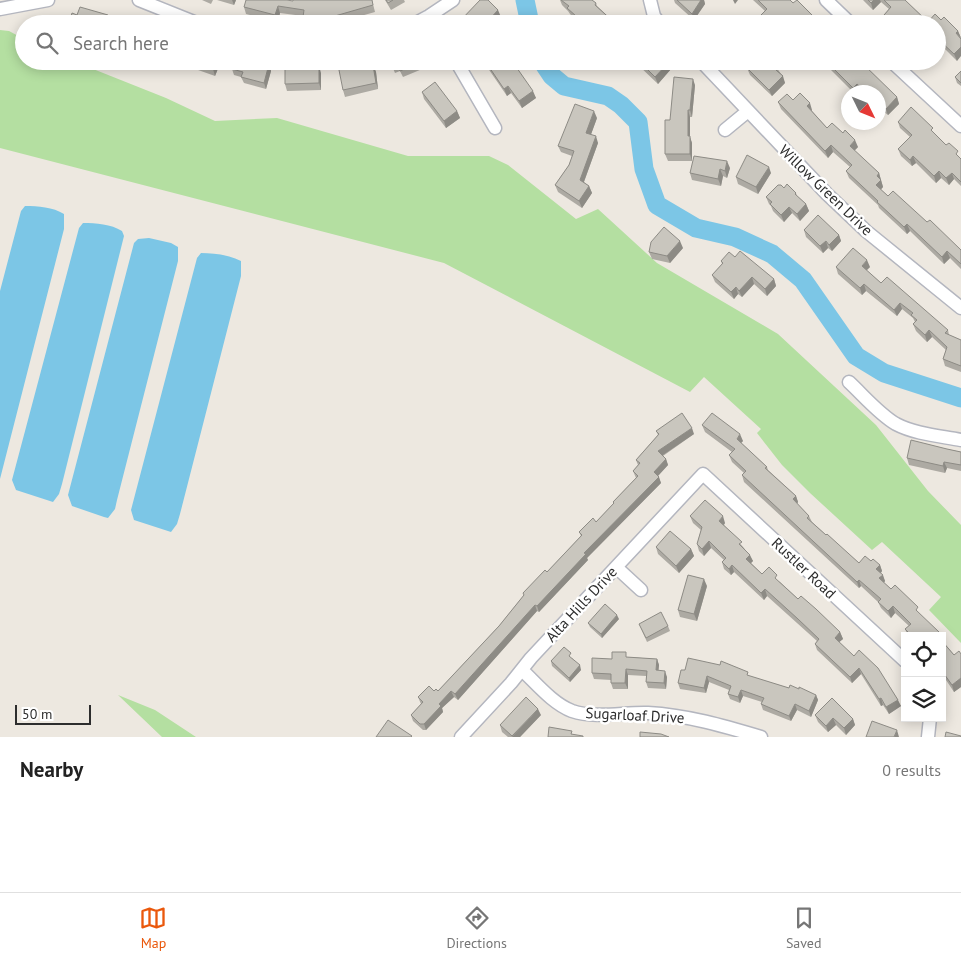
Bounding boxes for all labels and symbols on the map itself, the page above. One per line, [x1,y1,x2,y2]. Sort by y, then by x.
north arrow [841,85,886,130]
street label: Willow Green Drive [775,140,877,240]
street label: Rustler Road [768,533,840,603]
street label: Alta Hills Drive [541,562,621,646]
scale bar [15,702,91,725]
street label: Sugarloaf Drive [585,703,685,727]

